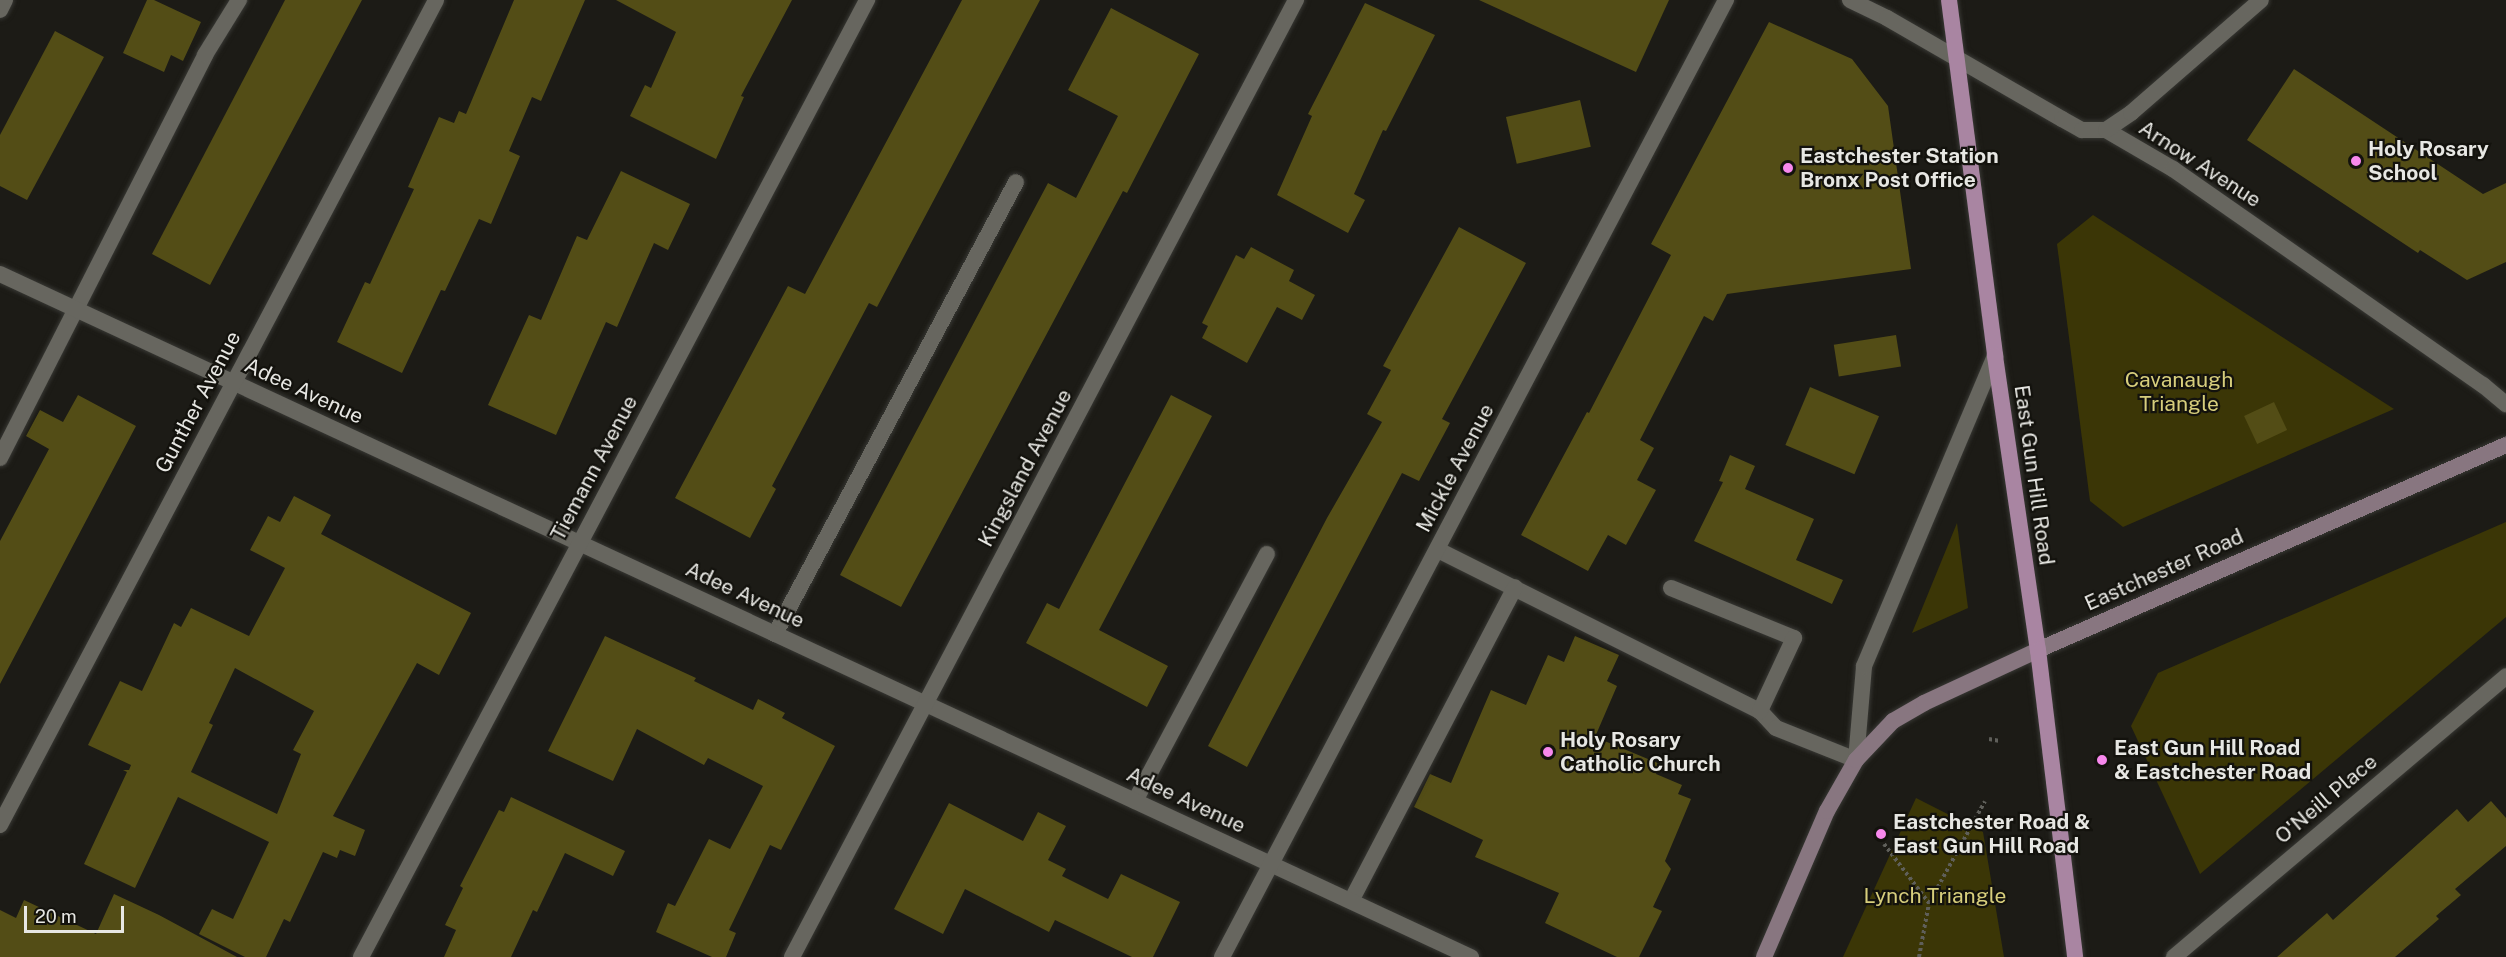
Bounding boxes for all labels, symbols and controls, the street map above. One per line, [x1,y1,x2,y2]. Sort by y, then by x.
street label: Arnow Avenue [2134,115,2266,213]
place label: Holy Rosary School [2368,136,2489,186]
place label: Eastchester Station Bronx Post Office [1800,143,1999,193]
marker: Holy Rosary School [2349,154,2363,168]
marker: Eastchester Station Bronx Post Office [1781,161,1795,175]
street label: Gunther Avenue [150,327,246,477]
street label: Adee Avenue [241,352,367,430]
park label: Cavanaugh Triangle [2125,367,2233,417]
street label: East Gun Hill Road [2009,383,2059,567]
street label: Kingsland Avenue [973,385,1077,551]
street label: Tiemann Avenue [545,391,643,545]
street label: Mickle Avenue [1411,399,1499,537]
street label: Eastchester Road [2081,524,2247,616]
street label: Adee Avenue [682,556,808,634]
place label: Holy Rosary Catholic Church [1560,727,1721,777]
place label: East Gun Hill Road & Eastchester Road [2114,735,2311,785]
marker: Holy Rosary Catholic Church [1541,745,1555,759]
street label: O'Neill Place [2270,749,2382,849]
marker: East Gun Hill Road & Eastchester Road [2095,753,2109,767]
street label: Adee Avenue [1123,761,1249,839]
place label: Eastchester Road & East Gun Hill Road [1893,809,2090,859]
marker: Eastchester Road & East Gun Hill Road [1874,827,1888,841]
park label: Lynch Triangle [1864,883,2006,909]
scale bar [27,894,128,932]
text: 20 m [35,906,77,927]

